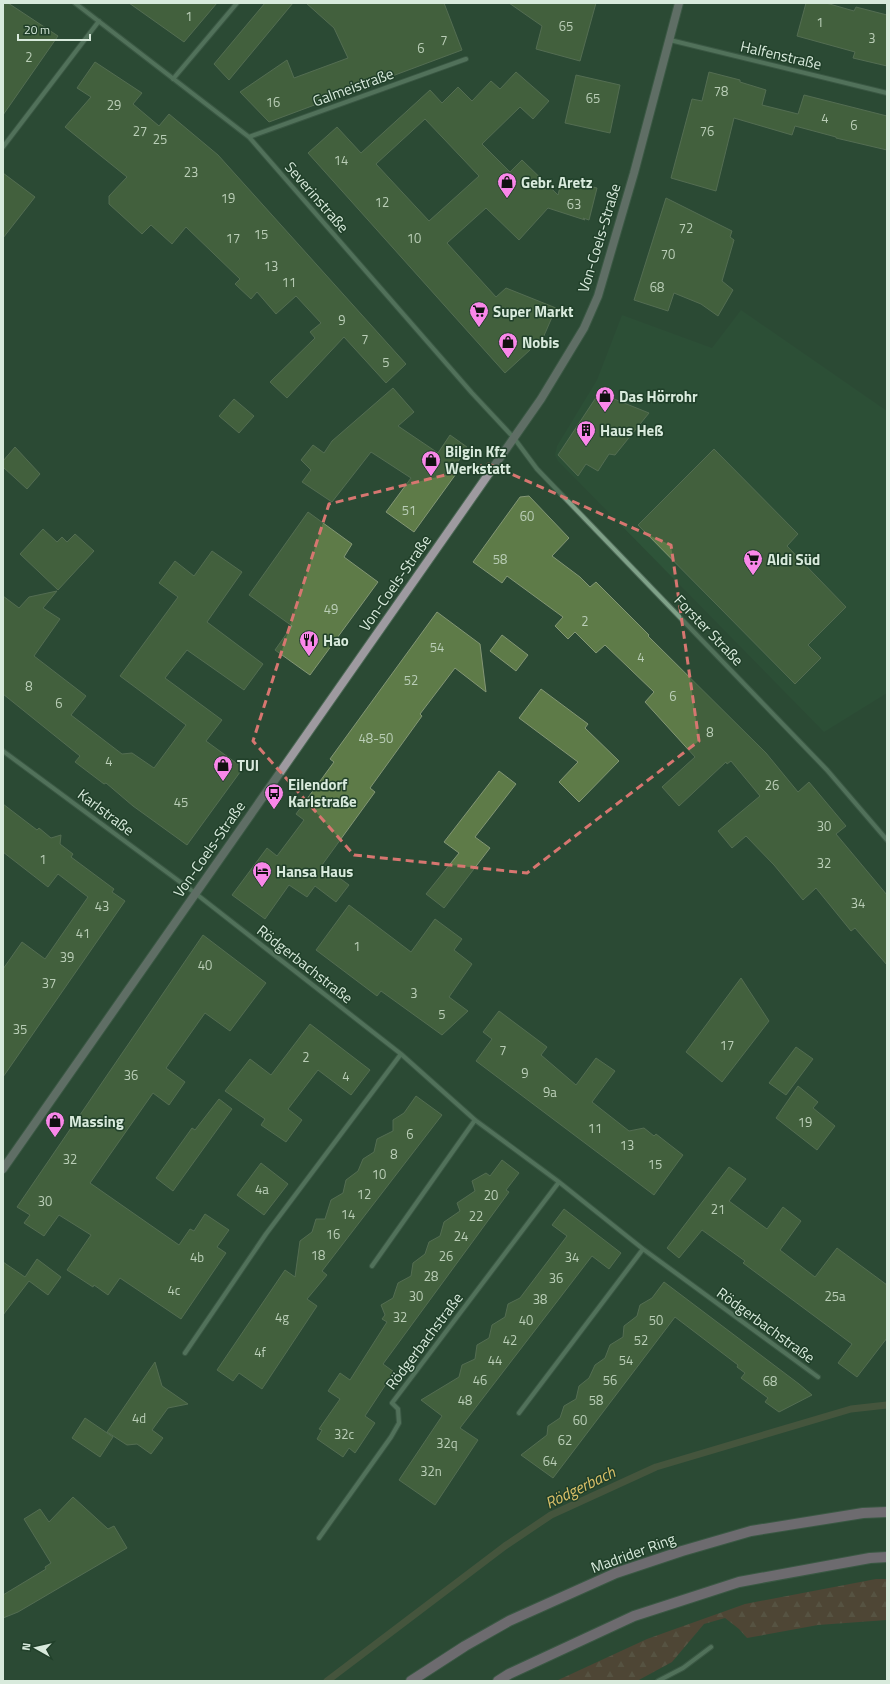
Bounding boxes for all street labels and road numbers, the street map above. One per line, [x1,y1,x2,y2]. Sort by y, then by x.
street label: Halfenstraße [738,34,824,76]
street label: Galmeistraße [309,62,397,112]
street label: Severinstraße [279,156,355,238]
street label: Von-Coels-Straße [571,181,627,295]
street label: Von-Coels-Straße [353,530,437,636]
street label: Forster Straße [669,589,749,671]
street label: Karlstraße [73,783,139,841]
street label: Von-Coels-Straße [167,796,251,902]
street label: Rödgerbachstraße [252,919,358,1009]
street label: Rödgerbachstraße [712,1281,820,1369]
street label: Rödgerbachstraße [380,1288,468,1394]
street label: Madrider Ring [587,1527,679,1579]

